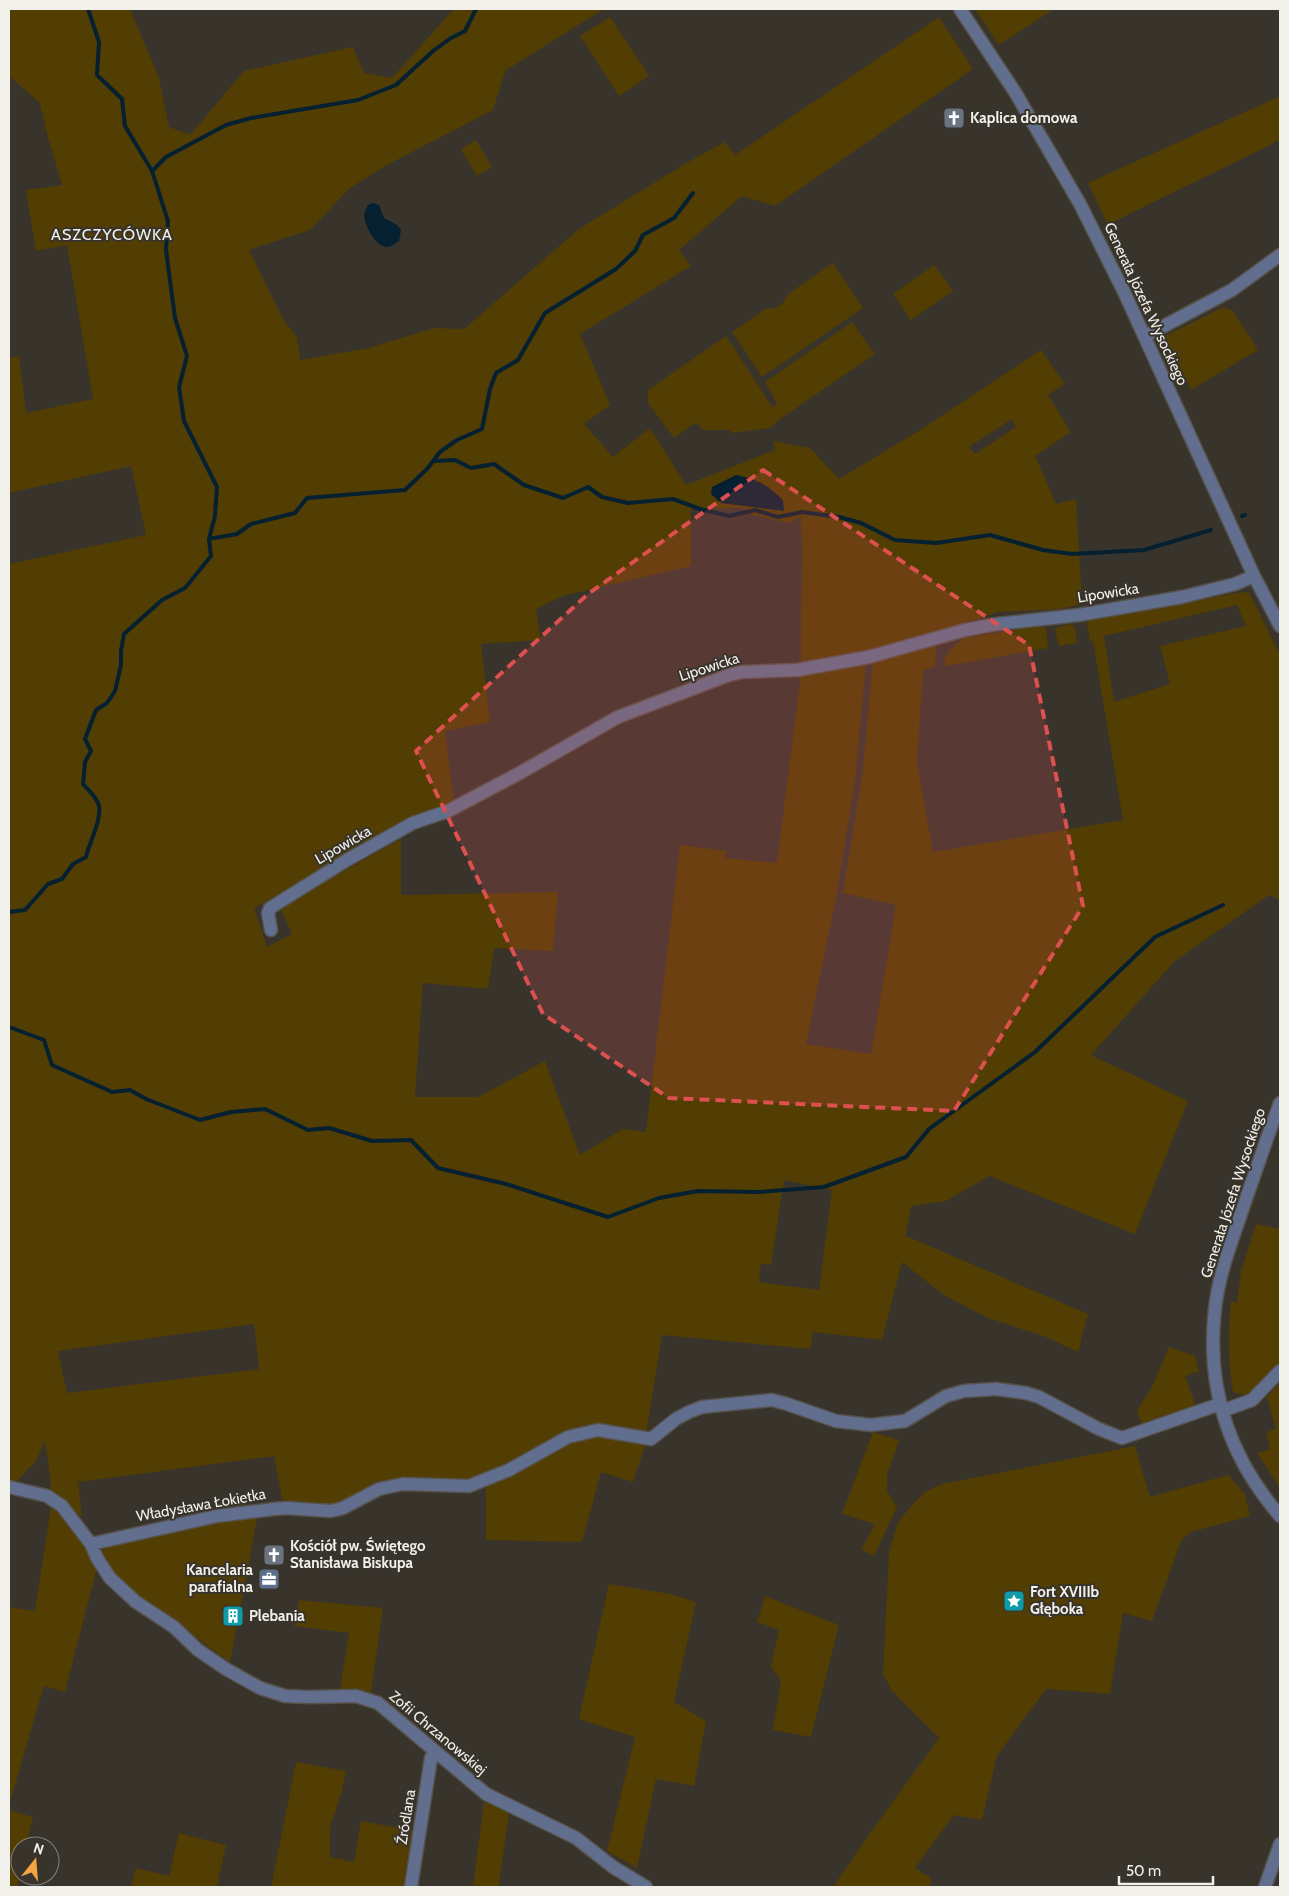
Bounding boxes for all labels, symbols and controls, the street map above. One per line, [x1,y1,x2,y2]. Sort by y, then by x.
church icon: Kaplica domowa [942,106,966,130]
place label: Kaplica domowa [970,109,1078,127]
street label: Generała Józefa Wysockiego [1100,220,1192,388]
district label: ASZCZYCÓWKA [51,225,173,244]
street label: Lipowicka [1076,579,1141,607]
street label: Lipowicka [677,649,742,685]
street label: Lipowicka [312,821,375,868]
street label: Generała Józefa Wysockiego [1197,1106,1269,1280]
street label: Władysława Łokietka [135,1485,268,1525]
place label: Kościół pw. Świętego Stanisława Biskupa [290,1536,426,1572]
church icon: Kościół pw. Świętego Stanisława Biskupa [262,1543,286,1567]
place label: Kancelaria parafialna [186,1561,254,1596]
office icon: Kancelaria parafialna [257,1567,281,1591]
place label: Fort XVIIIb Głęboka [1030,1583,1100,1618]
place icon: Fort XVIIIb Głęboka [1002,1589,1026,1613]
building icon: Plebania [221,1604,245,1628]
place label: Plebania [249,1607,305,1625]
street label: Zofii Chrzanowskiej [386,1687,490,1779]
street label: Źródlana [392,1787,419,1846]
north arrow [10,1836,60,1886]
text: N [31,1839,46,1859]
scale bar [1119,1854,1213,1886]
text: 50 m [1126,1862,1161,1880]

